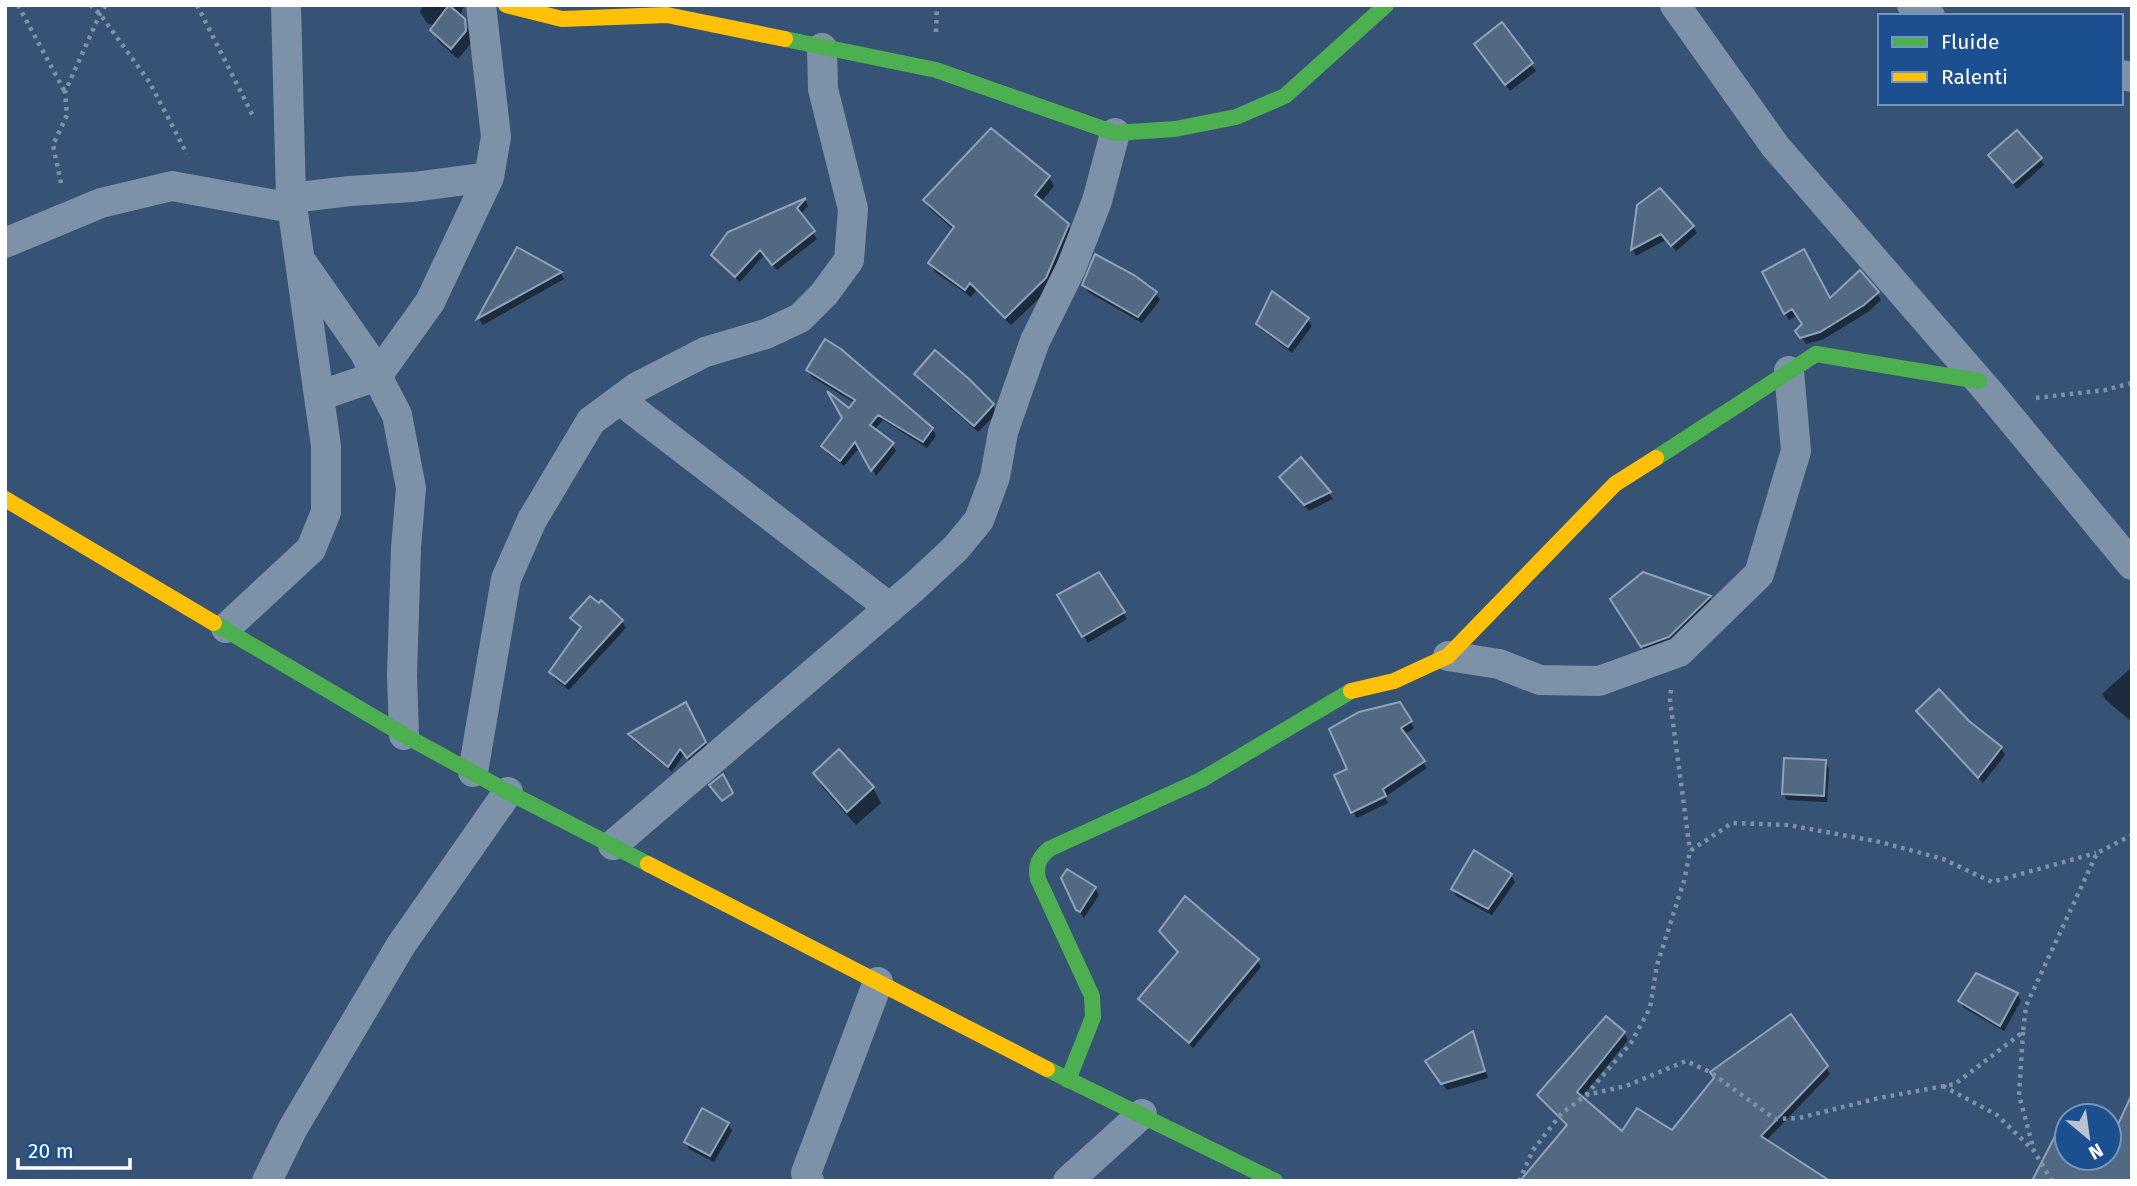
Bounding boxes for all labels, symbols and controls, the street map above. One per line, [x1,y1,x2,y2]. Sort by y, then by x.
legend [1878,14,2123,105]
text: Fluide [1941,29,1999,55]
text: Ralenti [1941,64,2008,90]
north arrow [2053,1102,2123,1172]
scale bar [18,1126,130,1170]
text: 20 m [28,1138,74,1164]
text: N [2085,1138,2107,1165]

